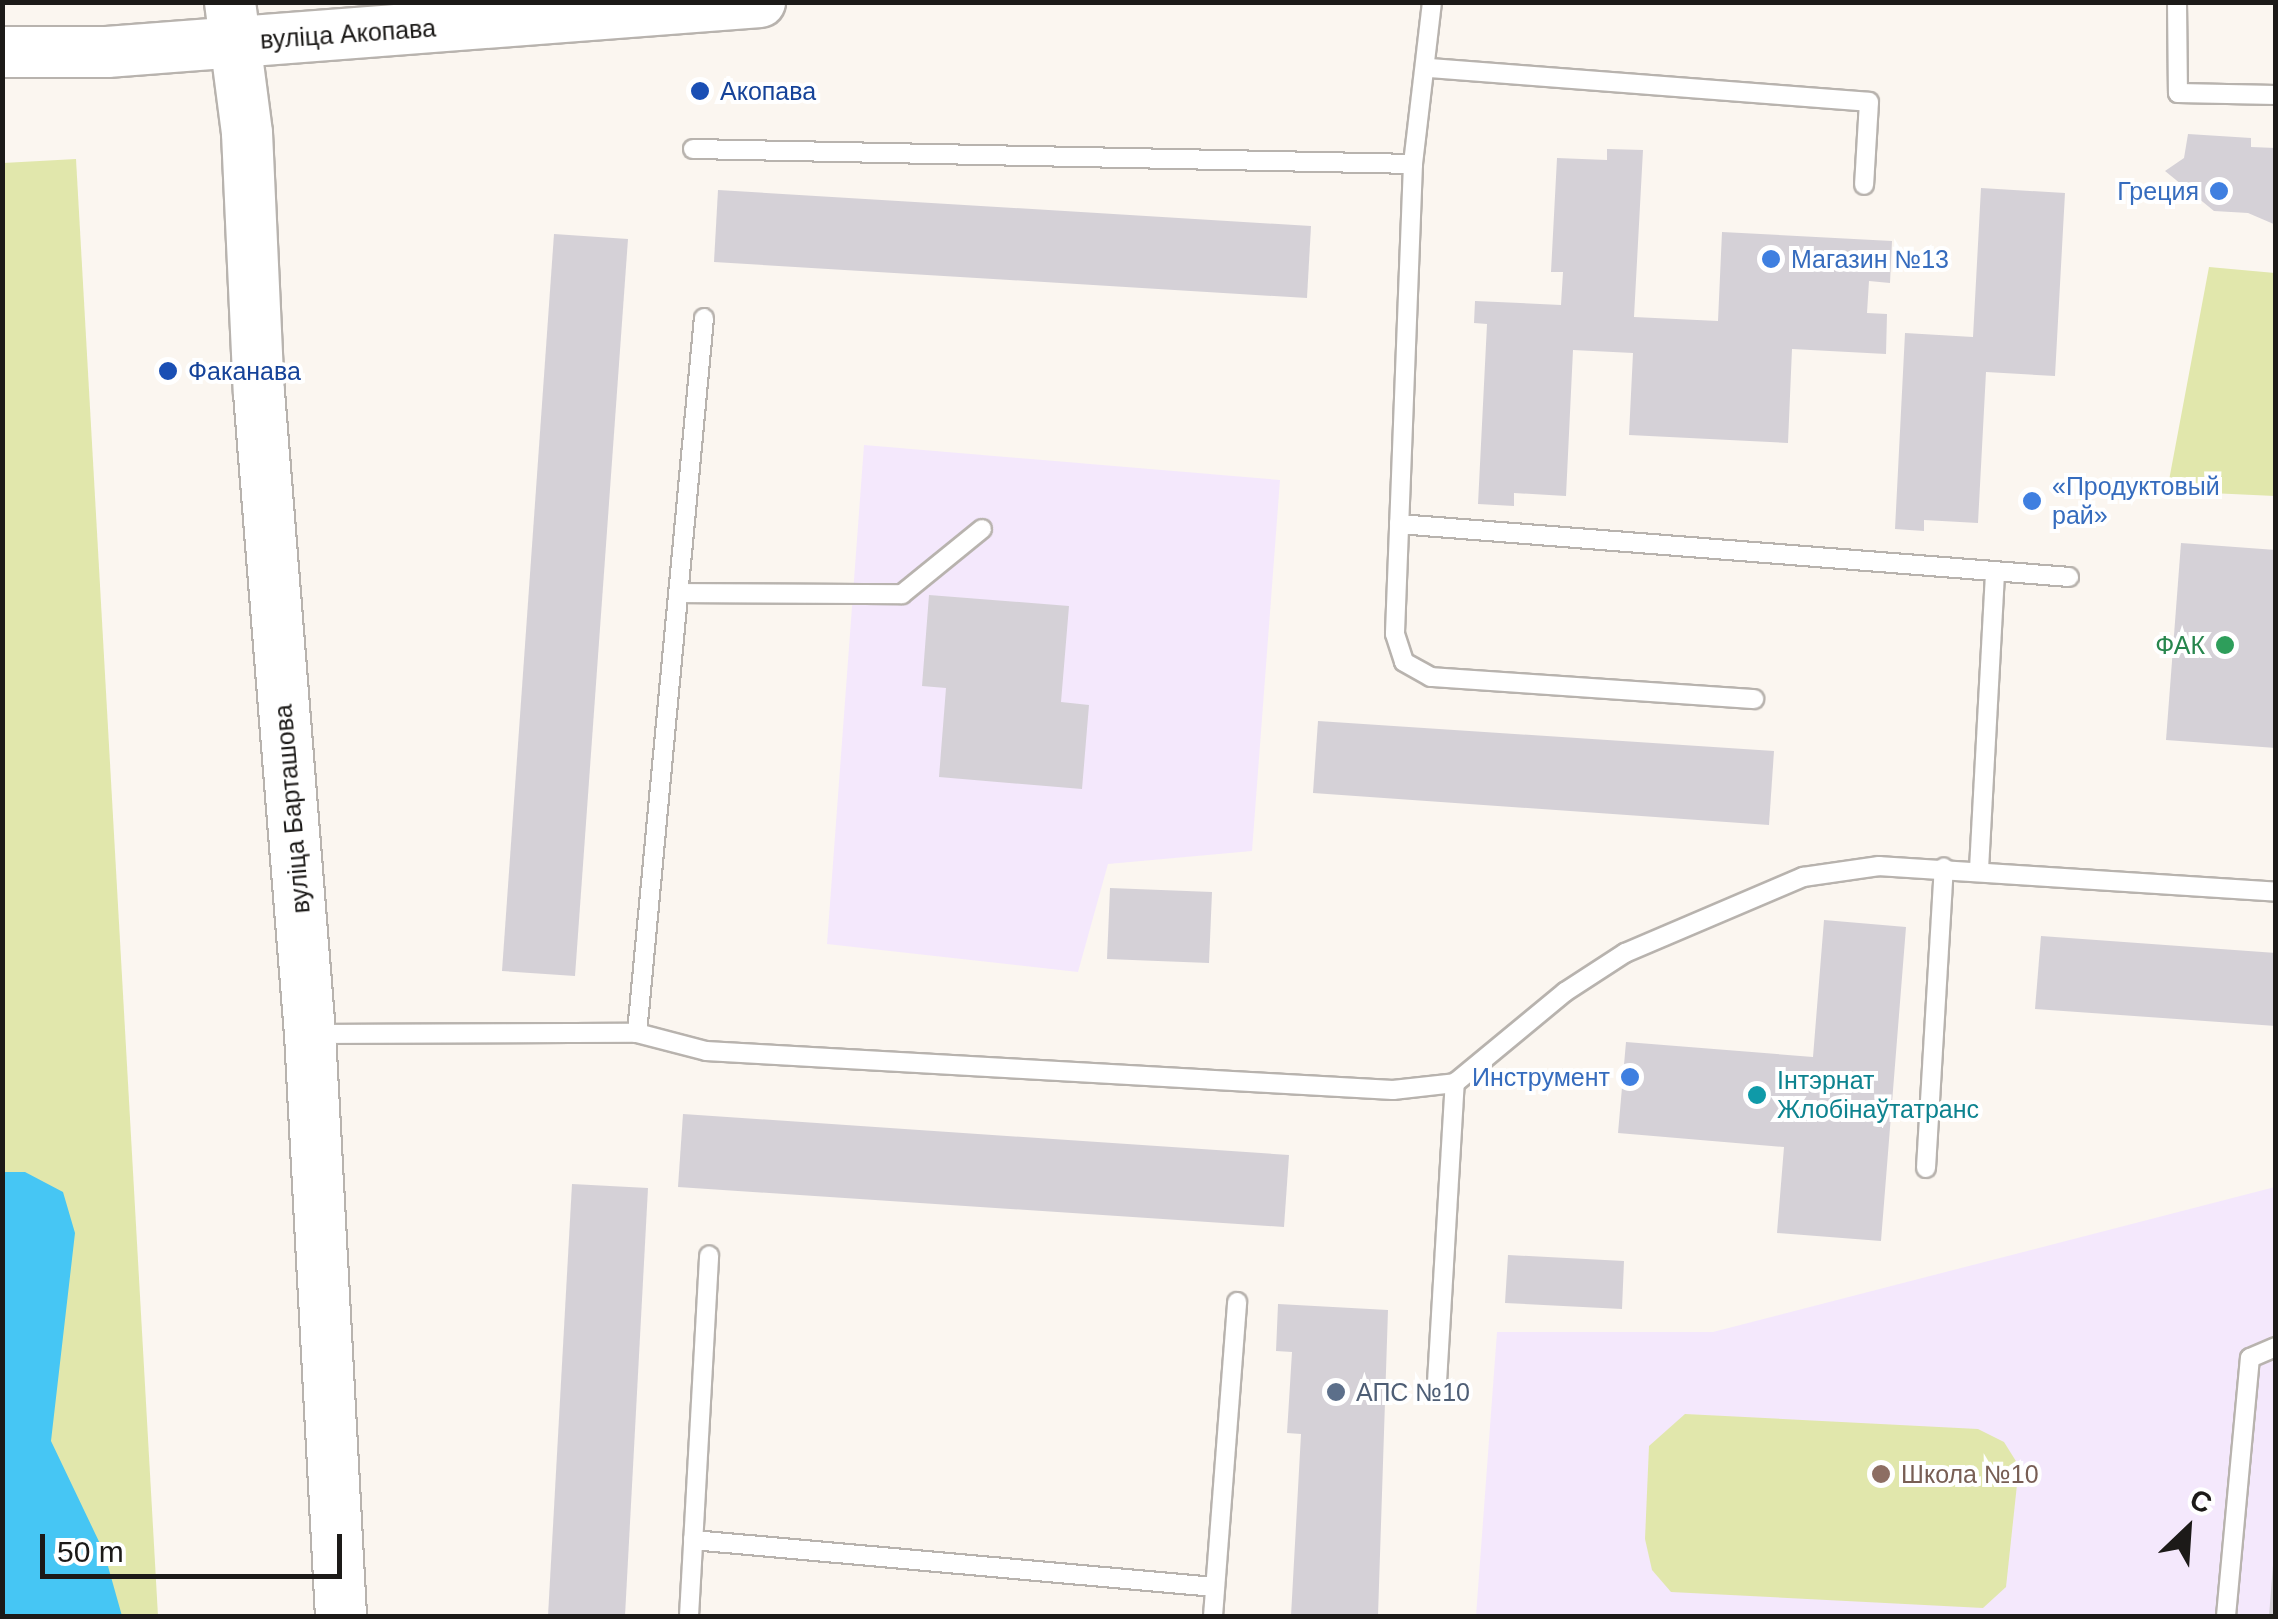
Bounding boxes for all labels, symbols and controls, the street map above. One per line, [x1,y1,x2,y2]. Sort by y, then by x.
street label: вуліца Акопава [259,13,437,55]
place label: Акопава [720,76,816,106]
marker: Акопава [689,80,711,102]
place label: Греция [2117,176,2199,206]
marker: Греция [2208,180,2230,202]
place label: Магазин №13 [1791,244,1949,274]
marker: Магазин №13 [1760,248,1782,270]
place label: Факанава [188,356,301,386]
marker: Факанава [157,360,179,382]
place label: «Продуктовый рай» [2052,472,2220,531]
marker: «Продуктовый рай» [2021,490,2043,512]
place label: ФАК [2155,630,2205,660]
marker: ФАК [2214,634,2236,656]
street label: вуліца Барташова [268,703,316,915]
place label: Инструмент [1472,1062,1610,1092]
marker: Инструмент [1619,1066,1641,1088]
place label: Інтэрнат Жлобінаўтатранс [1777,1066,1979,1125]
marker: Інтэрнат Жлобінаўтатранс [1746,1084,1768,1106]
place label: АПС №10 [1356,1377,1470,1407]
marker: АПС №10 [1325,1381,1347,1403]
place label: Школа №10 [1901,1459,2039,1489]
marker: Школа №10 [1870,1463,1892,1485]
north arrow [2138,1479,2238,1579]
text: С [2185,1483,2217,1520]
scale bar [45,1514,348,1576]
text: 50 m [57,1535,124,1568]

